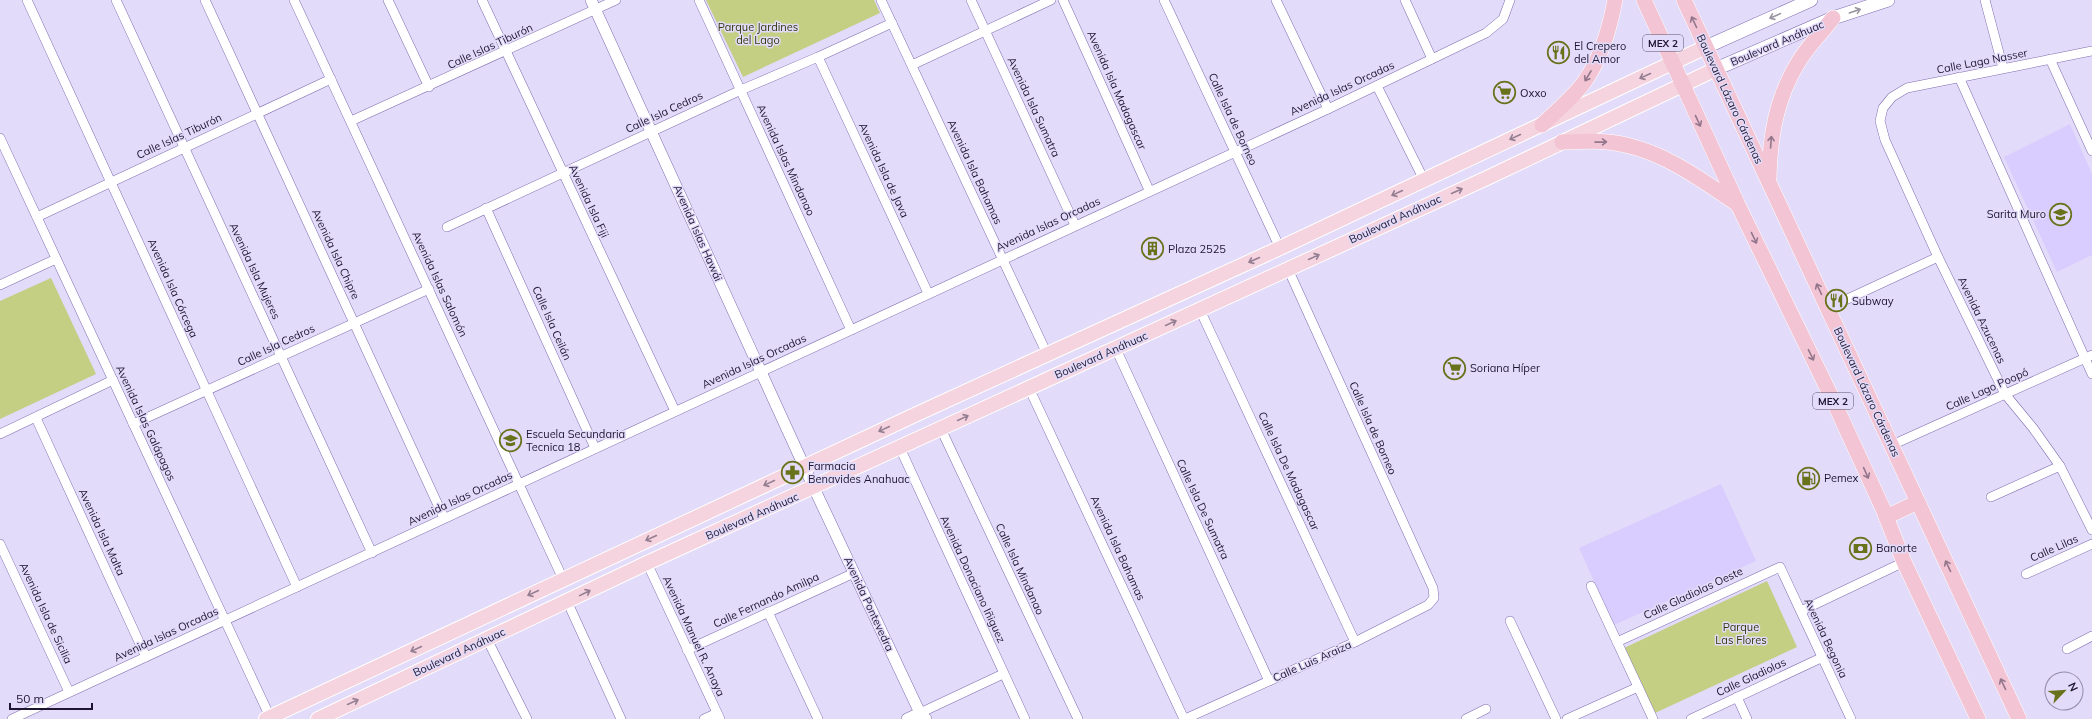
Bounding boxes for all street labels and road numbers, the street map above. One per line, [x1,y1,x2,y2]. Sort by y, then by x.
street label: Boulevard Anáhuac [1728,17,1826,69]
street label: Calle Islas Tiburón [445,20,535,72]
street label: Avenida Isla Madagascar [1084,28,1150,152]
street label: Boulevard Lázaro Cárdenas [1694,32,1766,166]
road number: MEX 2 [1643,35,1683,51]
street label: Calle Lago Nasser [1935,45,2029,77]
street label: Avenida Isla Sumatra [1005,55,1063,159]
street label: Avenida Islas Orcadas [1288,58,1396,118]
street label: Calle Isla de Borneo [1205,71,1261,167]
street label: Calle Isla Cedros [623,88,705,136]
street label: Avenida Islas Mindanao [754,102,818,218]
street label: Calle Islas Tiburón [134,110,224,162]
street label: Avenida Isla Bahamas [945,117,1005,227]
street label: Avenida Isla de Java [856,120,912,220]
street label: Avenida Isla Fiji [566,162,612,240]
street label: Avenida Islas Hawái [670,183,726,283]
street label: Boulevard Anáhuac [1347,191,1444,247]
street label: Avenida Islas Orcadas [994,194,1102,254]
street label: Avenida Isla Chipre [309,207,363,301]
street label: Avenida Isla Mujeres [227,221,283,321]
street label: Avenida Islas Salomón [409,229,471,339]
street label: Avenida Isla Córcega [145,236,201,340]
street label: Avenida Azucenas [1955,274,2009,366]
street label: Calle Isla Ceilán [529,284,575,362]
street label: Calle Isla Cedros [235,321,317,369]
street label: Boulevard Lázaro Cárdenas [1831,325,1903,459]
street label: Boulevard Anáhuac [1052,328,1150,382]
street label: Avenida Islas Orcadas [700,331,808,391]
street label: Avenida Islas Galápagos [113,363,179,483]
street label: Calle Lago Poopó [1944,365,2030,413]
street label: Calle Isla de Borneo [1346,379,1400,477]
road number: MEX 2 [1813,393,1853,409]
street label: Calle Isla De Madagascar [1255,409,1323,533]
street label: Calle Isla De Sumatra [1174,456,1232,562]
street label: Avenida Islas Orcadas [406,468,514,528]
street label: Avenida Isla Malta [76,486,128,578]
street label: Boulevard Anáhuac [703,489,801,543]
street label: Avenida Isla Bahamas [1088,493,1148,603]
street label: Avenida Donaciano Iñiguez [937,513,1009,645]
street label: Calle Isla Mindanao [993,521,1047,617]
street label: Calle Lilas [2028,531,2080,565]
street label: Avenida Pontevedra [841,554,897,654]
street label: Avenida Isla de Sicilia [16,560,76,666]
street label: Calle Gladiolas Oeste [1641,564,1745,622]
street label: Calle Fernando Amilpa [711,569,821,631]
street label: Avenida Manuel R. Anaya [660,573,728,699]
street label: Avenida Begonia [1801,596,1851,680]
street label: Avenida Islas Orcadas [112,604,220,664]
street label: Boulevard Anáhuac [411,624,508,680]
street label: Calle Luis Araiza [1270,637,1354,685]
street label: Calle Gladiolas [1714,655,1788,699]

